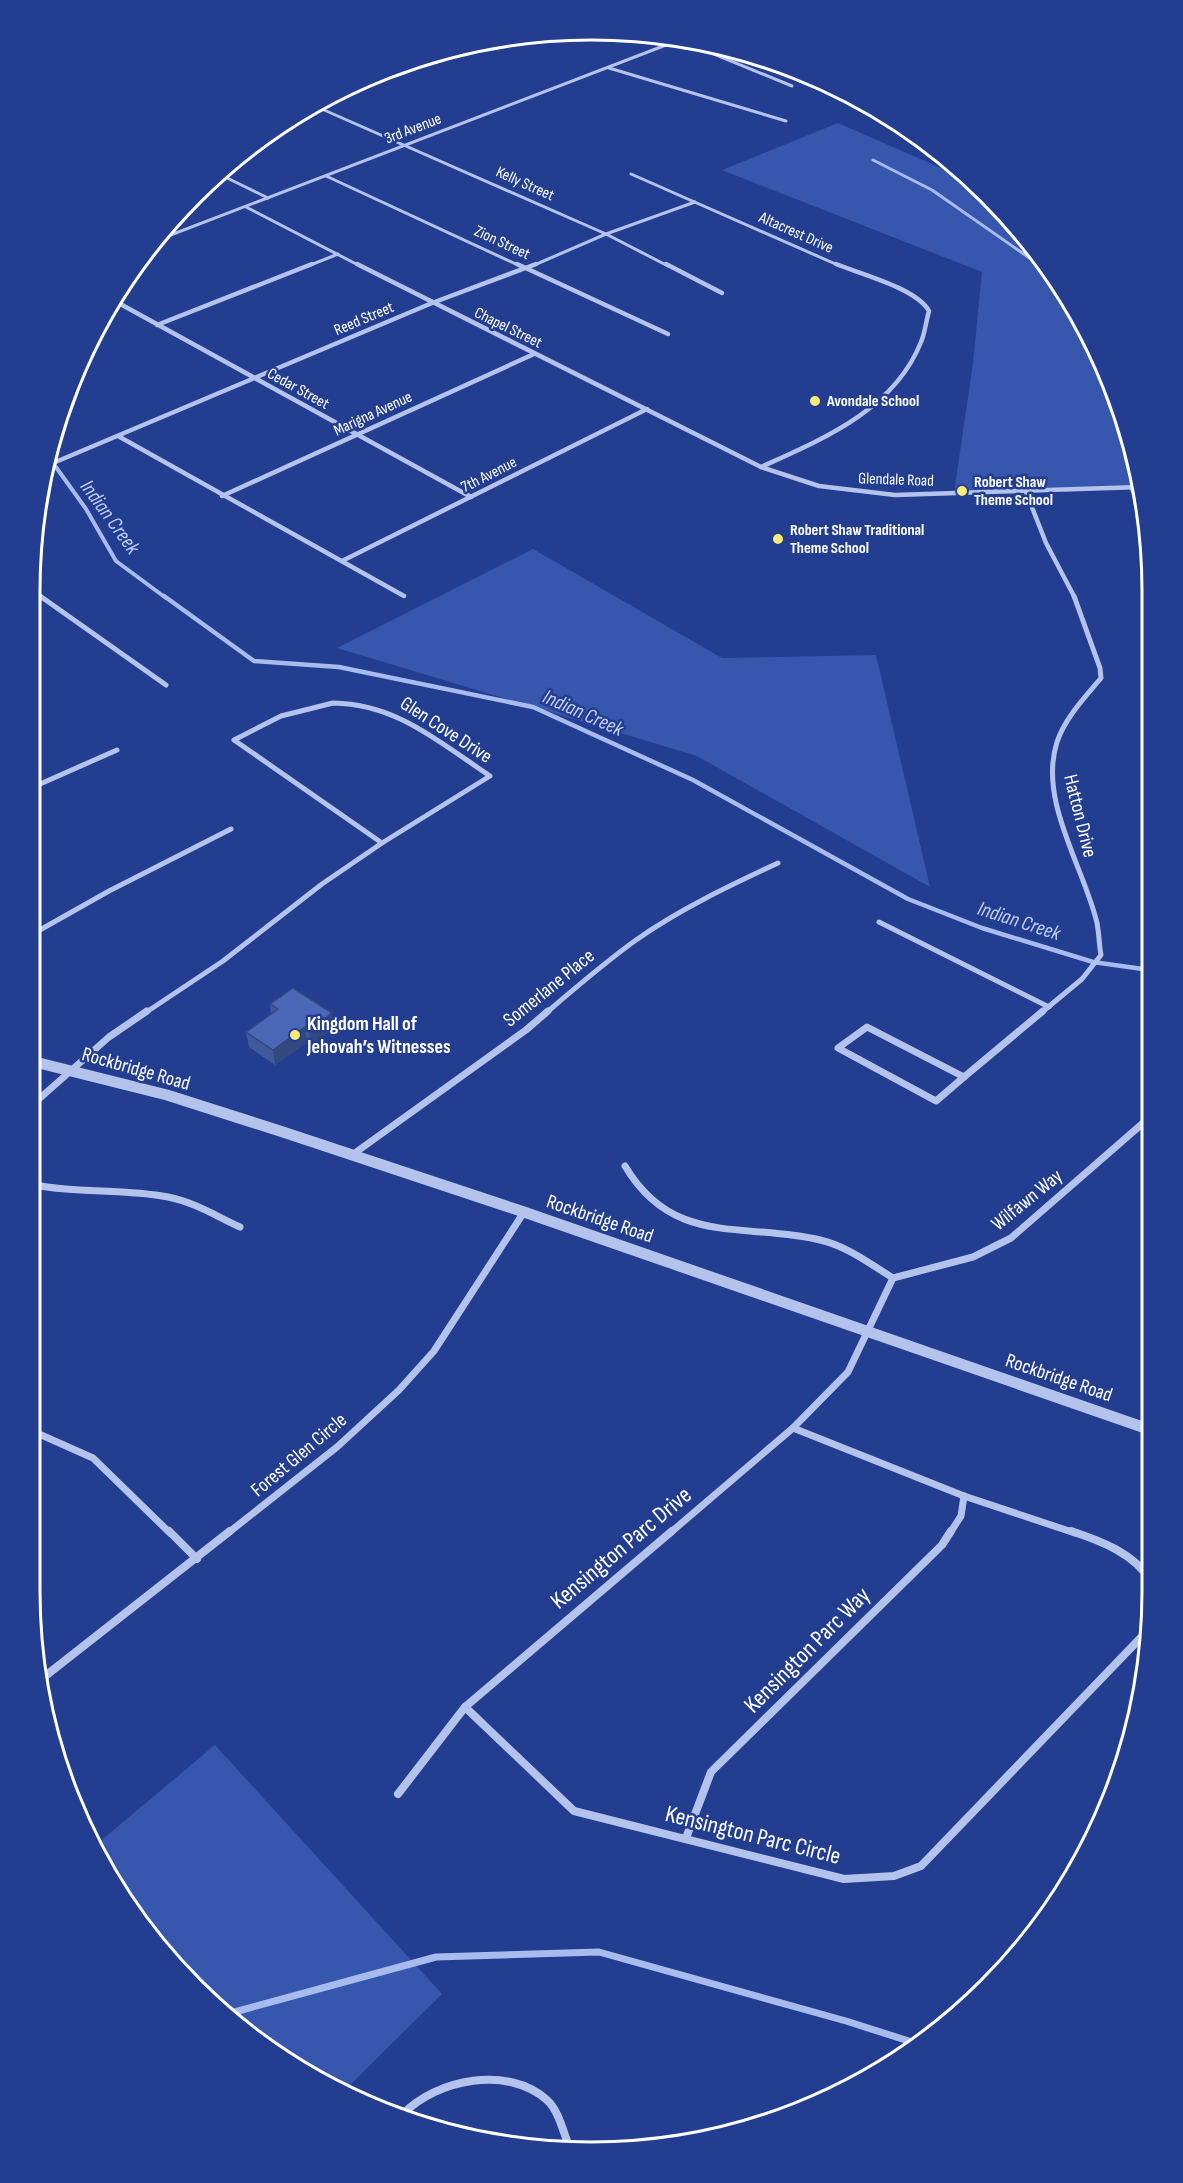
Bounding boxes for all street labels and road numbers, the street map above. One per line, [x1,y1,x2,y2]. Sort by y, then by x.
street label: 3rd Avenue [382,109,444,149]
street label: Kelly Street [493,163,557,205]
street label: Altacrest Drive [755,208,836,258]
street label: Zion Street [471,222,533,264]
street label: Reed Street [331,298,397,340]
street label: Chapel Street [471,303,545,353]
street label: Cedar Street [264,364,332,414]
street label: Marigna Avenue [331,388,415,440]
street label: 7th Avenue [458,453,520,497]
street label: Glendale Road [858,469,934,491]
street label: Glen Cove Drive [395,691,497,769]
street label: Hatton Drive [1058,772,1102,860]
street label: Somerlane Place [499,944,599,1032]
street label: Rockbridge Road [79,1042,193,1096]
street label: Wilfawn Way [987,1164,1068,1236]
street label: Rockbridge Road [543,1190,657,1248]
street label: Rockbridge Road [1002,1349,1116,1407]
street label: Forest Glen Circle [246,1408,352,1502]
street label: Kensington Parc Drive [545,1481,697,1615]
street label: Kensington Parc Way [738,1581,876,1719]
street label: Kensington Parc Circle [662,1799,844,1871]

